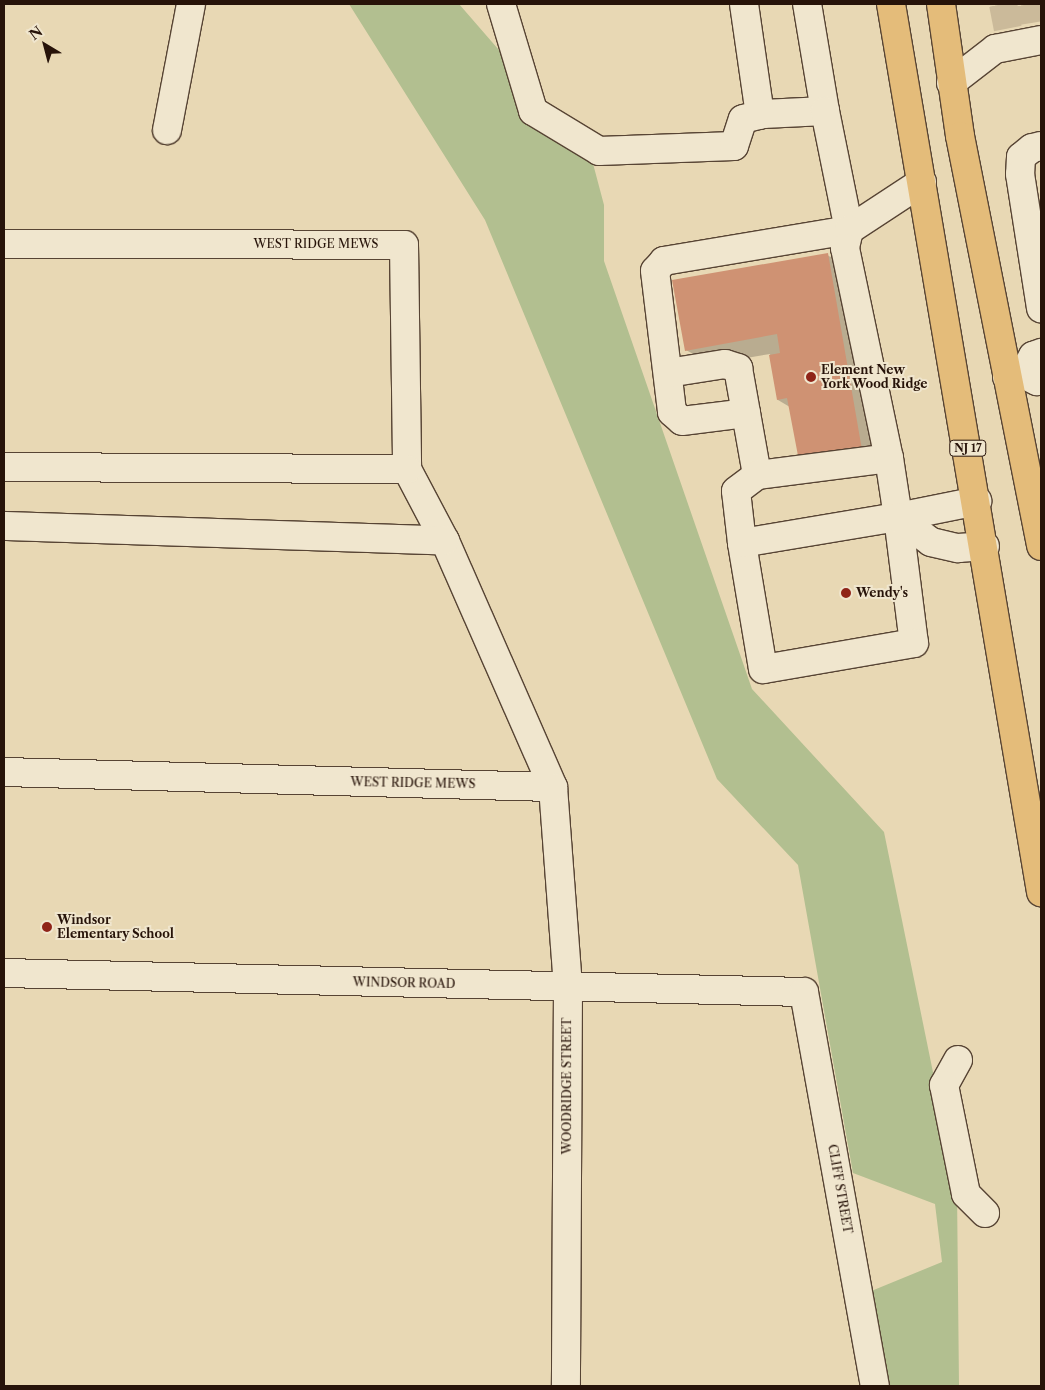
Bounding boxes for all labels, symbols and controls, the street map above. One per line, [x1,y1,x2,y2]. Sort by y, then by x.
north arrow [20,20,70,70]
text: N [26,22,46,44]
street label: WEST RIDGE MEWS [253,237,379,251]
place label: Element New York Wood Ridge [821,363,928,391]
marker: Element New York Wood Ridge [805,371,817,383]
road number: NJ 17 [949,439,987,456]
place label: Wendy's [856,586,908,600]
marker: Wendy's [840,587,852,599]
street label: WEST RIDGE MEWS [350,775,476,791]
place label: Windsor Elementary School [57,913,174,941]
marker: Windsor Elementary School [41,921,53,933]
street label: WINDSOR ROAD [352,975,456,991]
street label: WOODRIDGE STREET [560,1018,574,1154]
street label: CLIFF STREET [825,1143,855,1235]

